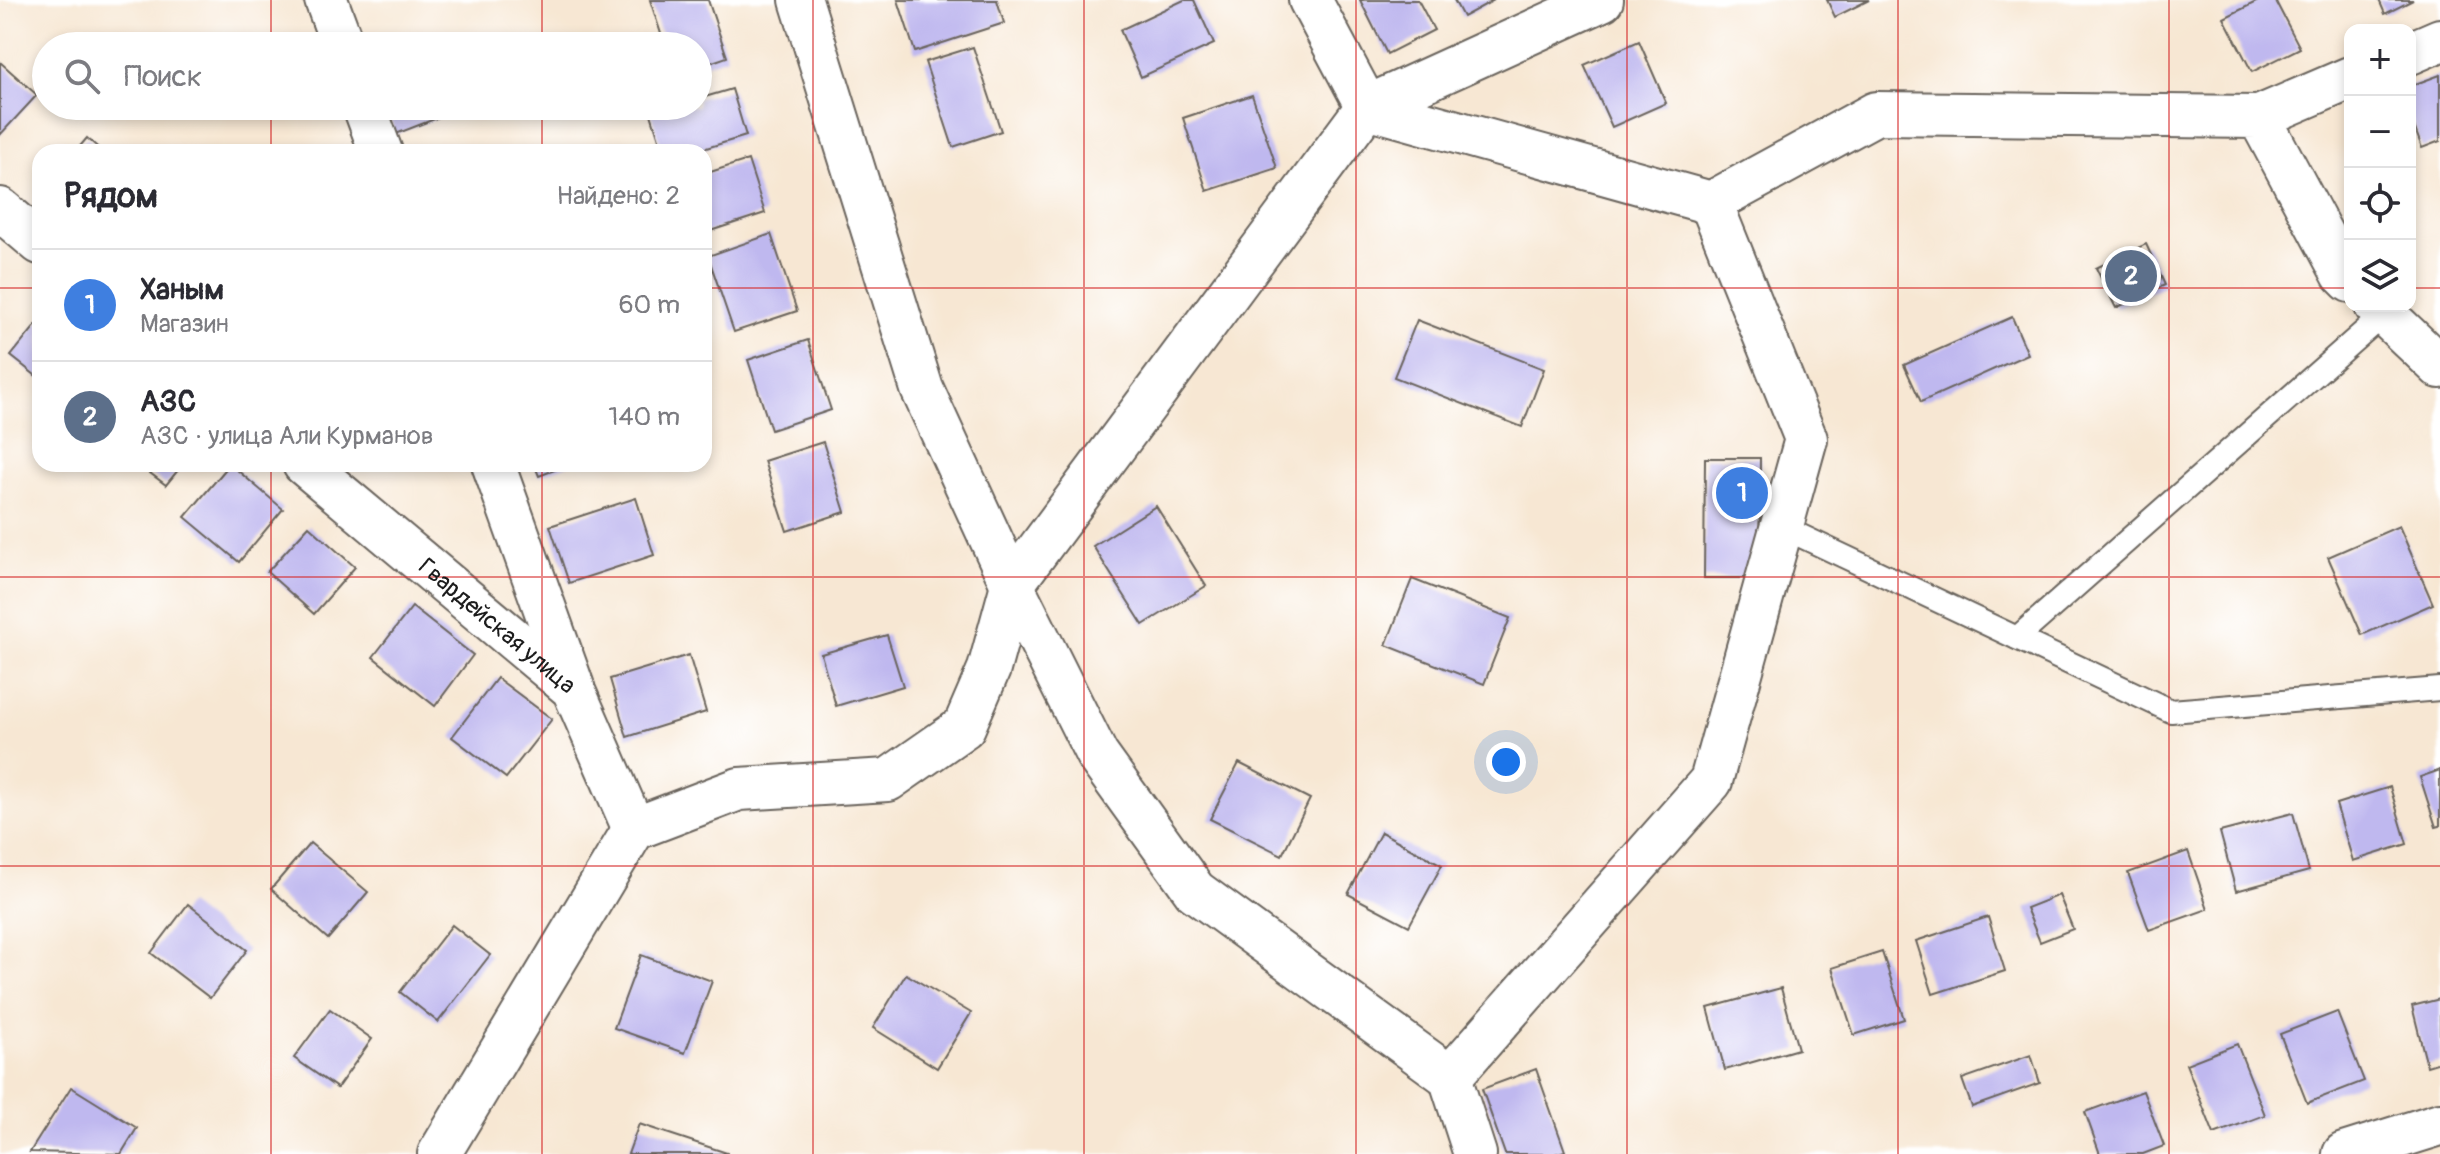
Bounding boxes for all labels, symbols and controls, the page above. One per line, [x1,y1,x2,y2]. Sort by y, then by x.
map controls [2344,24,2416,312]
button: + [2344,24,2416,96]
search box [32,32,712,120]
icon: search [60,54,104,98]
text: Поиск [124,58,202,95]
button: − [2344,96,2416,168]
button: locate [2344,168,2416,240]
text: Рядом [64,175,158,218]
text: Найдено: 2 [556,180,680,212]
button: layers [2344,240,2416,312]
pin: 2 [2105,246,2157,306]
text: Ханым [140,271,224,308]
text: 1 [85,289,95,321]
text: 60 m [618,289,680,321]
text: Магазин [140,308,229,340]
text: АЗС [140,383,196,420]
text: 2 [83,401,97,433]
text: 140 m [608,401,680,433]
text: АЗС · улица Али Курманов [140,420,434,452]
pin: 1 [1716,463,1768,523]
street label: Гвардейская улица [413,552,581,700]
your location [1486,742,1526,782]

